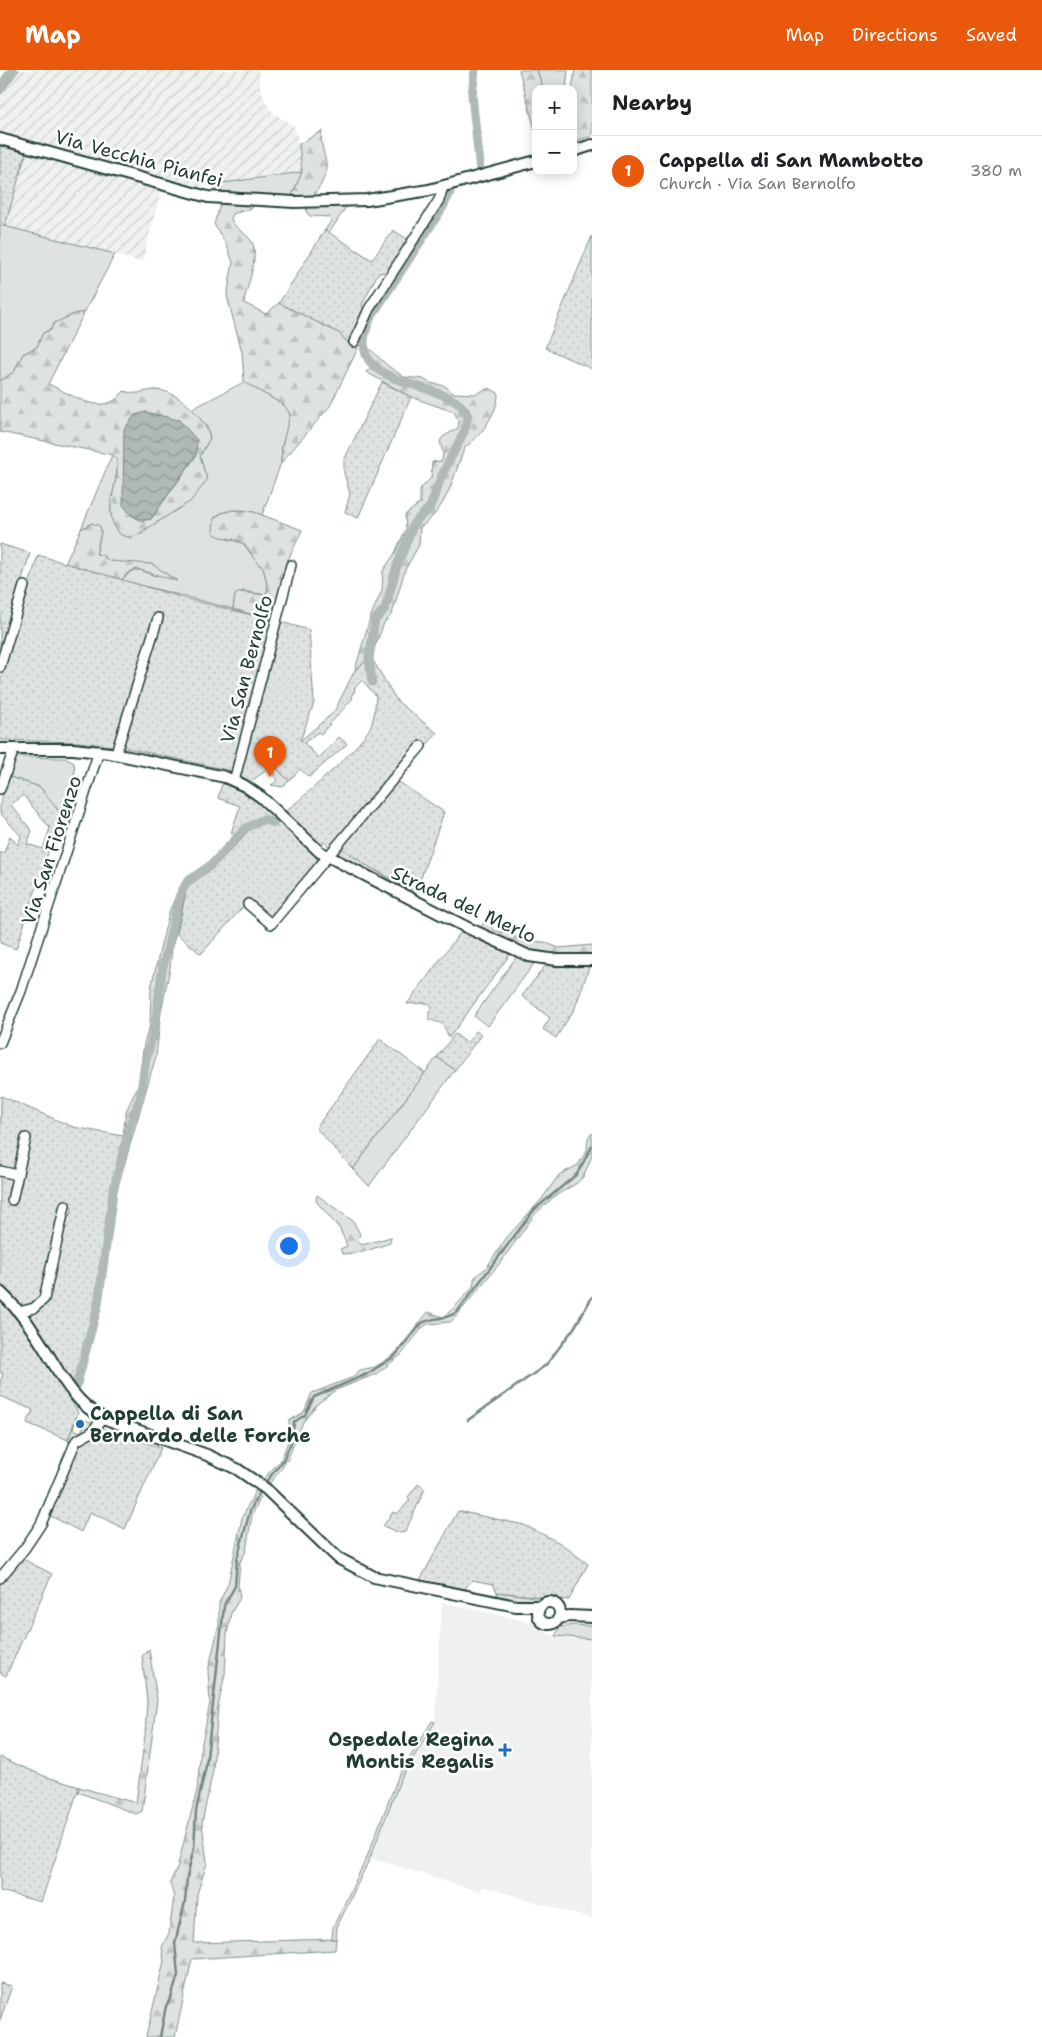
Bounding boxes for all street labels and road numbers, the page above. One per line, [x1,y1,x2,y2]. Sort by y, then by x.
street label: Via Vecchia Pianfei [52,124,226,193]
street label: Via San Bernolfo [215,592,278,746]
street label: Via San Fiorenzo [16,772,87,928]
street label: Strada del Merlo [387,860,540,949]

